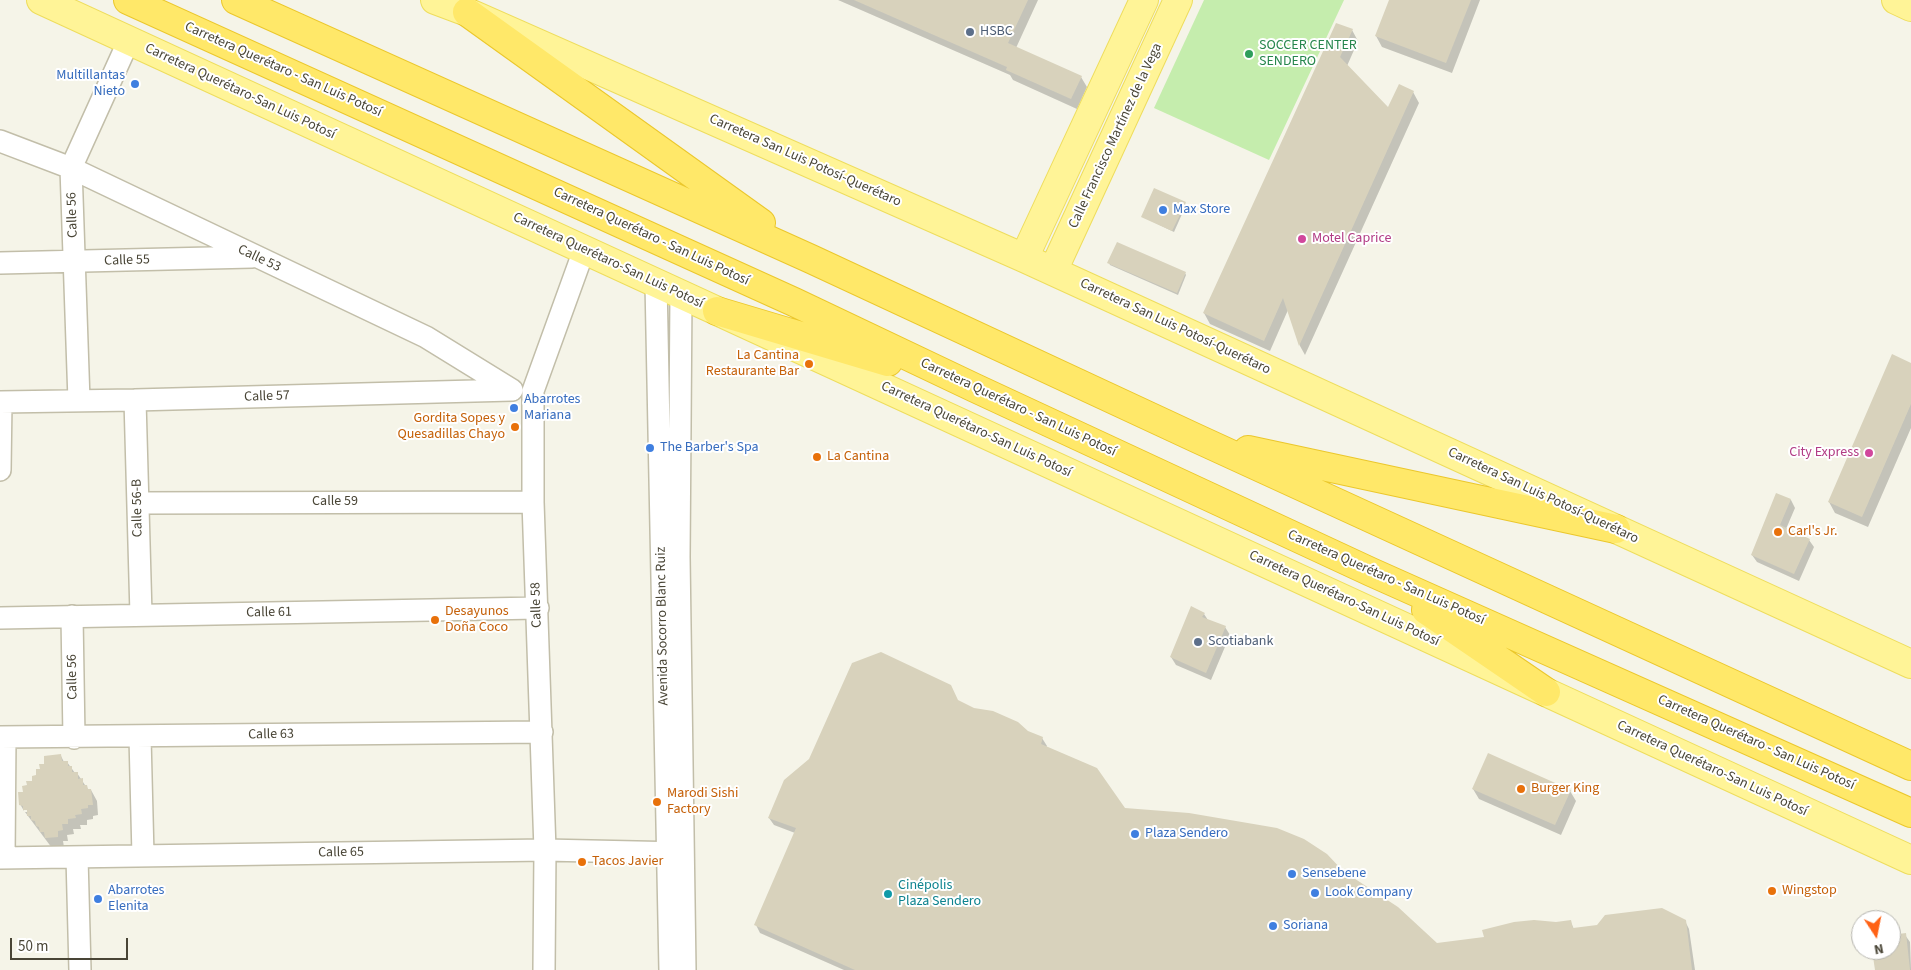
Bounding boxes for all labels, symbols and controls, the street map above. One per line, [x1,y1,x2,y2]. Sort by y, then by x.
street label: Carretera Querétaro - San Luis Potosí [182,19,384,121]
place label: HSBC [980,24,1013,40]
marker: HSBC [964,26,976,38]
place label: SOCCER CENTER SENDERO [1259,38,1357,70]
street label: Carretera Querétaro-San Luis Potosí [142,40,338,144]
street label: Calle Francisco Martínez de la Vega [1066,41,1166,231]
marker: SOCCER CENTER SENDERO [1243,48,1255,60]
place label: Multillantas Nieto [56,68,125,100]
marker: Multillantas Nieto [129,78,141,90]
street label: Carretera San Luis Potosí-Querétaro [706,111,904,211]
street label: Carretera Querétaro - San Luis Potosí [550,184,752,290]
street label: Calle 56 [64,192,82,238]
place label: Max Store [1173,202,1230,218]
marker: Max Store [1157,204,1169,216]
street label: Carretera Querétaro-San Luis Potosí [510,209,706,313]
place label: Motel Caprice [1312,231,1392,247]
marker: Motel Caprice [1296,233,1308,245]
street label: Calle 53 [235,242,283,276]
street label: Calle 55 [104,252,150,270]
street label: Carretera San Luis Potosí-Querétaro [1077,275,1273,379]
place label: La Cantina Restaurante Bar [706,348,799,381]
street label: Carretera Querétaro - San Luis Potosí [917,355,1119,461]
marker: La Cantina Restaurante Bar [803,358,815,370]
street label: Carretera Querétaro-San Luis Potosí [878,378,1074,482]
street label: Calle 57 [244,388,290,406]
place label: Abarrotes Mariana [524,392,580,424]
marker: Abarrotes Mariana [508,402,520,414]
place label: Gordita Sopes y Quesadillas Chayo [397,411,505,444]
marker: Gordita Sopes y Quesadillas Chayo [509,421,521,433]
place label: The Barber's Spa [660,440,759,456]
marker: The Barber's Spa [644,442,656,454]
street label: Carretera San Luis Potosí-Querétaro [1445,444,1641,548]
place label: City Express [1789,445,1859,461]
marker: City Express [1863,447,1875,459]
place label: La Cantina [827,449,889,465]
marker: La Cantina [811,451,823,463]
street label: Calle 56-B [129,479,147,537]
street label: Calle 59 [312,494,358,510]
place label: Carl's Jr. [1788,524,1838,540]
marker: Carl's Jr. [1772,526,1784,538]
street label: Carretera Querétaro - San Luis Potosí [1285,527,1487,629]
street label: Avenida Socorro Blanc Ruiz [653,546,673,706]
street label: Carretera Querétaro-San Luis Potosí [1246,547,1442,651]
street label: Calle 58 [528,582,546,628]
street label: Calle 61 [246,604,292,622]
place label: Desayunos Doña Coco [445,604,509,636]
marker: Desayunos Doña Coco [429,614,441,626]
place label: Scotiabank [1208,634,1273,650]
marker: Scotiabank [1192,636,1204,648]
street label: Calle 56 [64,654,82,700]
street label: Carretera Querétaro - San Luis Potosí [1655,692,1857,794]
street label: Carretera Querétaro-San Luis Potosí [1614,717,1810,821]
street label: Calle 63 [248,726,294,744]
place label: Burger King [1531,781,1599,797]
marker: Burger King [1515,783,1527,795]
place label: Marodi Sishi Factory [667,786,738,819]
marker: Marodi Sishi Factory [651,796,663,808]
place label: Plaza Sendero [1145,826,1228,842]
marker: Plaza Sendero [1129,828,1141,840]
street label: Calle 65 [318,844,364,862]
place label: Tacos Javier [592,854,663,870]
marker: Tacos Javier [576,856,588,868]
place label: Sensebene [1302,866,1366,882]
marker: Sensebene [1286,868,1298,880]
place label: Cinépolis Plaza Sendero [898,878,981,910]
place label: Abarrotes Elenita [108,883,164,916]
place label: Wingstop [1782,883,1837,899]
place label: Look Company [1325,885,1413,901]
marker: Wingstop [1766,885,1778,897]
marker: Look Company [1309,887,1321,899]
marker: Cinépolis Plaza Sendero [882,888,894,900]
marker: Abarrotes Elenita [92,893,104,905]
north arrow [1851,910,1901,960]
place label: Soriana [1283,918,1328,934]
marker: Soriana [1267,920,1279,932]
scale bar [12,928,130,960]
text: 50 m [18,936,48,957]
text: N [1872,938,1885,959]

